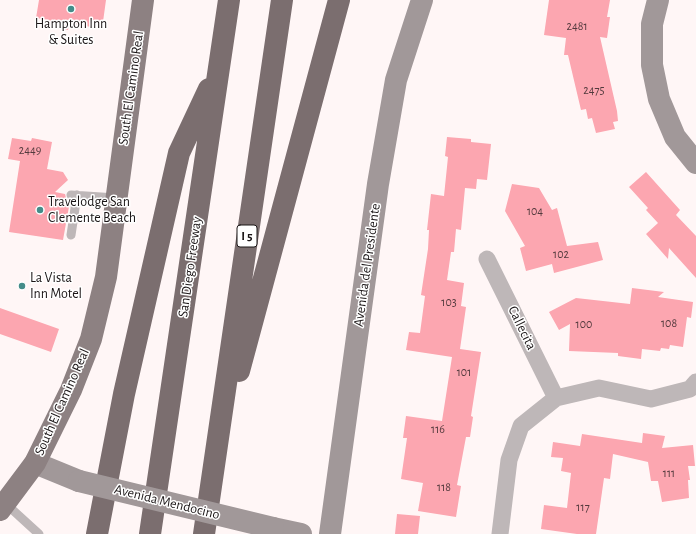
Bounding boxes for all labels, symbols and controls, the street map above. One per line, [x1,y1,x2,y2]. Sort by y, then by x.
marker: Hampton Inn & Suites [66,4,76,14]
place label: Hampton Inn & Suites [35,16,107,48]
house number: 2481 [566,19,588,33]
street label: South El Camino Real [115,30,147,146]
house number: 2475 [583,83,605,97]
house number: 2449 [19,143,41,157]
place label: Travelodge San Clemente Beach [48,194,136,226]
street label: Avenida del Presidente [350,202,384,328]
house number: 104 [527,204,543,218]
marker: Travelodge San Clemente Beach [35,205,45,215]
street label: San Diego Freeway [175,216,205,318]
road number: I 5 [237,225,257,247]
house number: 102 [553,247,569,261]
place label: La Vista Inn Motel [30,270,82,302]
marker: La Vista Inn Motel [17,281,27,291]
house number: 103 [441,295,457,309]
street label: Callecita [504,303,540,353]
house number: 108 [661,316,677,330]
house number: 100 [576,317,592,331]
street label: South El Camino Real [31,346,93,458]
house number: 101 [457,365,471,379]
house number: 116 [431,422,445,436]
house number: 111 [663,466,675,480]
house number: 118 [437,480,451,494]
street label: Avenida Mendocino [113,481,221,523]
house number: 117 [576,500,590,514]

